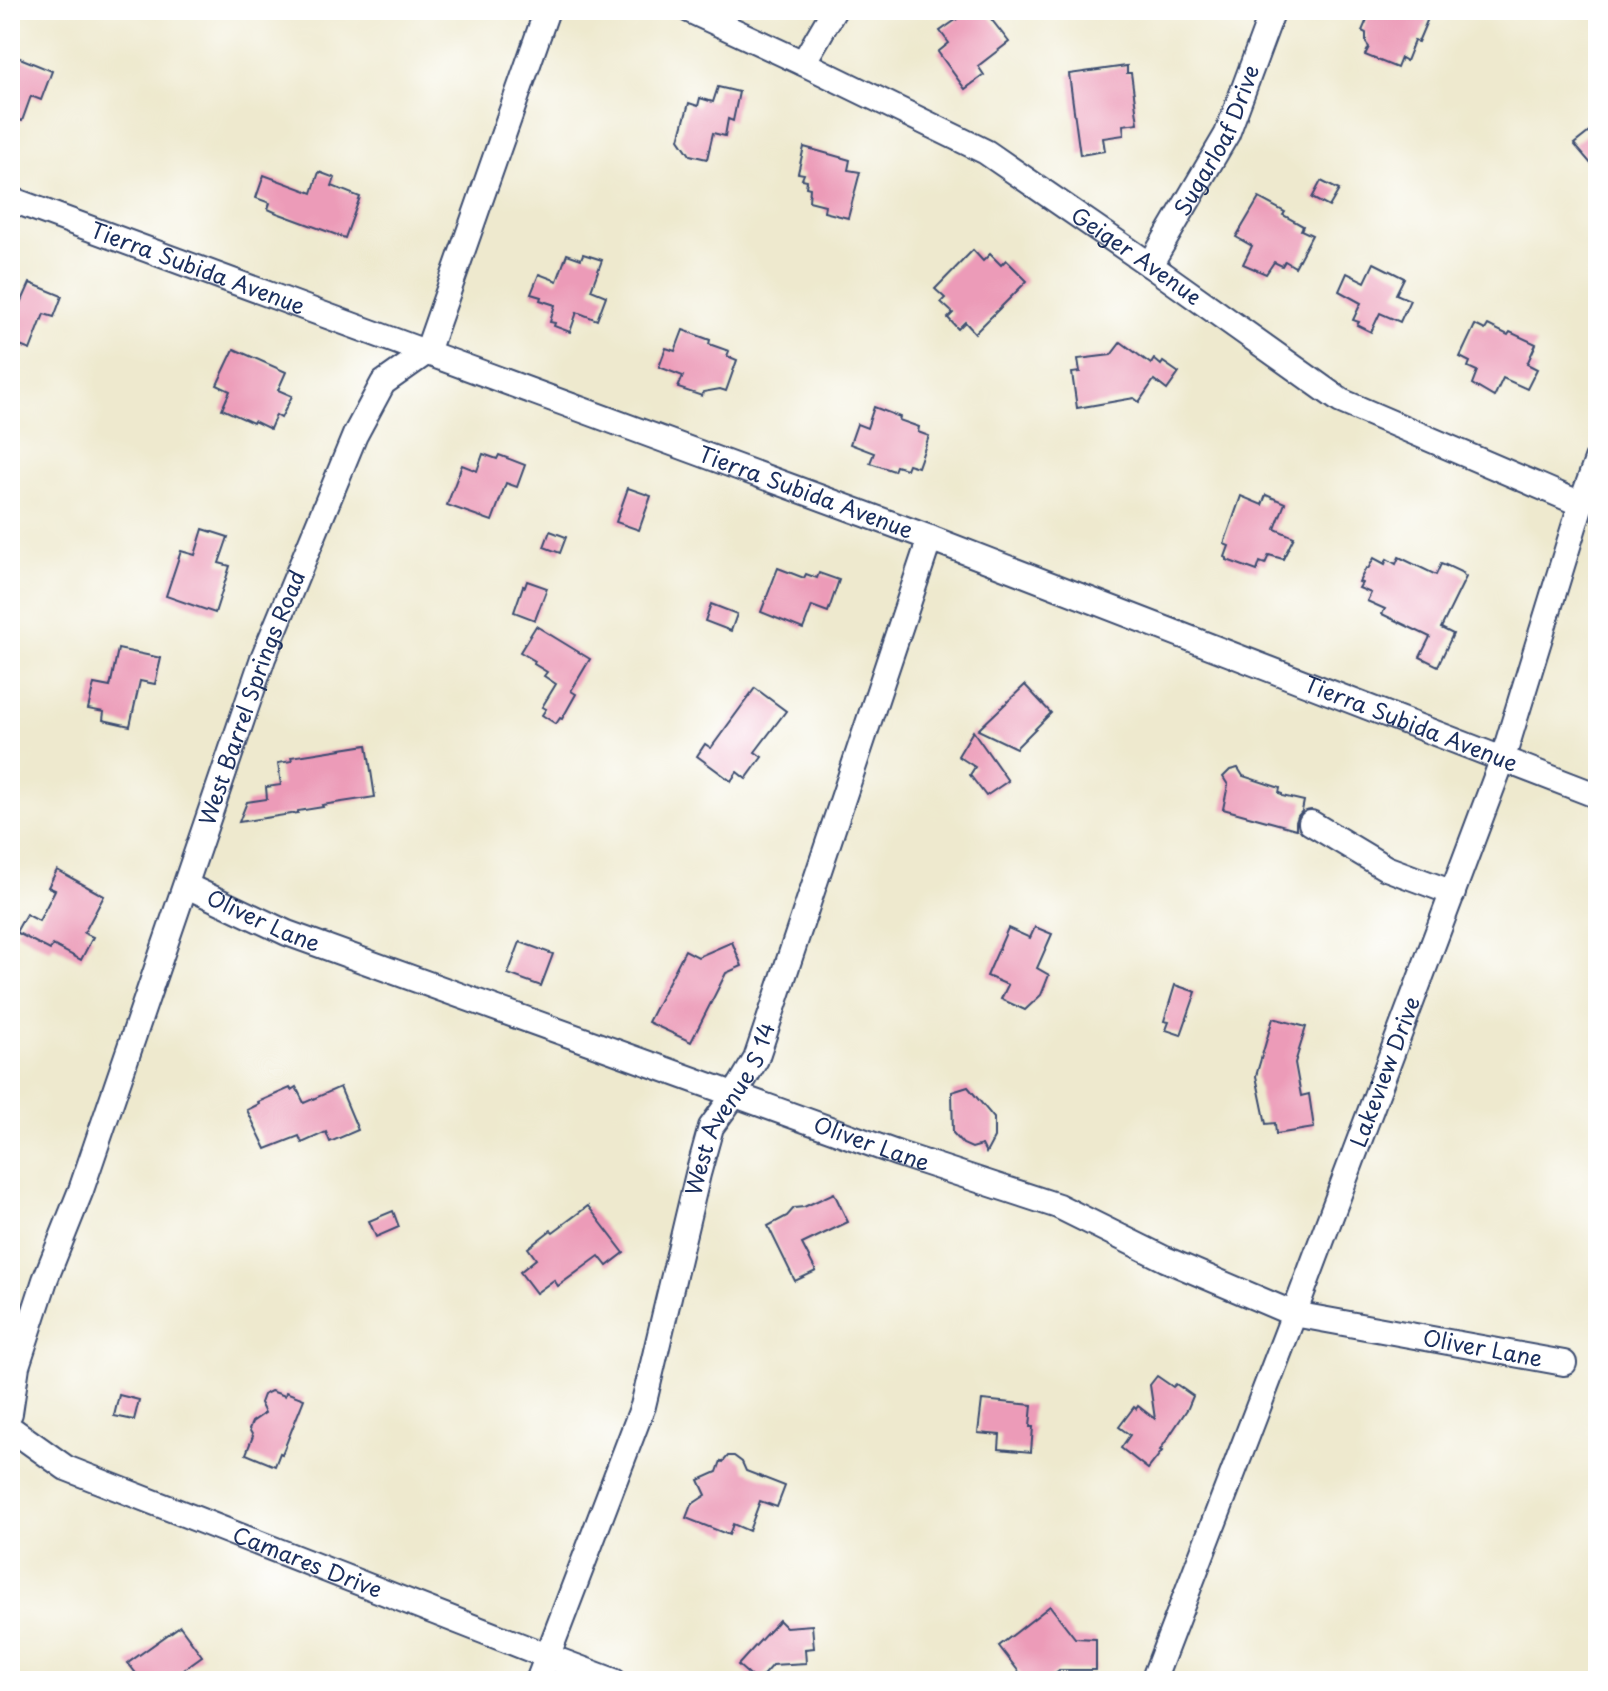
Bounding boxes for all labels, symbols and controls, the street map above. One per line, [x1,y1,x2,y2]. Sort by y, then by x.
street label: Sugarloaf Drive [1165,59,1266,222]
street label: Geiger Avenue [1065,198,1209,312]
street label: Tierra Subida Avenue [86,212,310,321]
street label: Tierra Subida Avenue [694,436,918,545]
street label: West Barrel Springs Road [189,565,313,829]
street label: Tierra Subida Avenue [1300,666,1523,779]
street label: Oliver Lane [202,880,325,959]
street label: Lakeview Drive [1340,991,1427,1151]
street label: West Avenue S 14 [676,1018,782,1198]
street label: Oliver Lane [809,1107,934,1178]
street label: Oliver Lane [1421,1320,1546,1374]
street label: Camares Drive [228,1517,388,1605]

